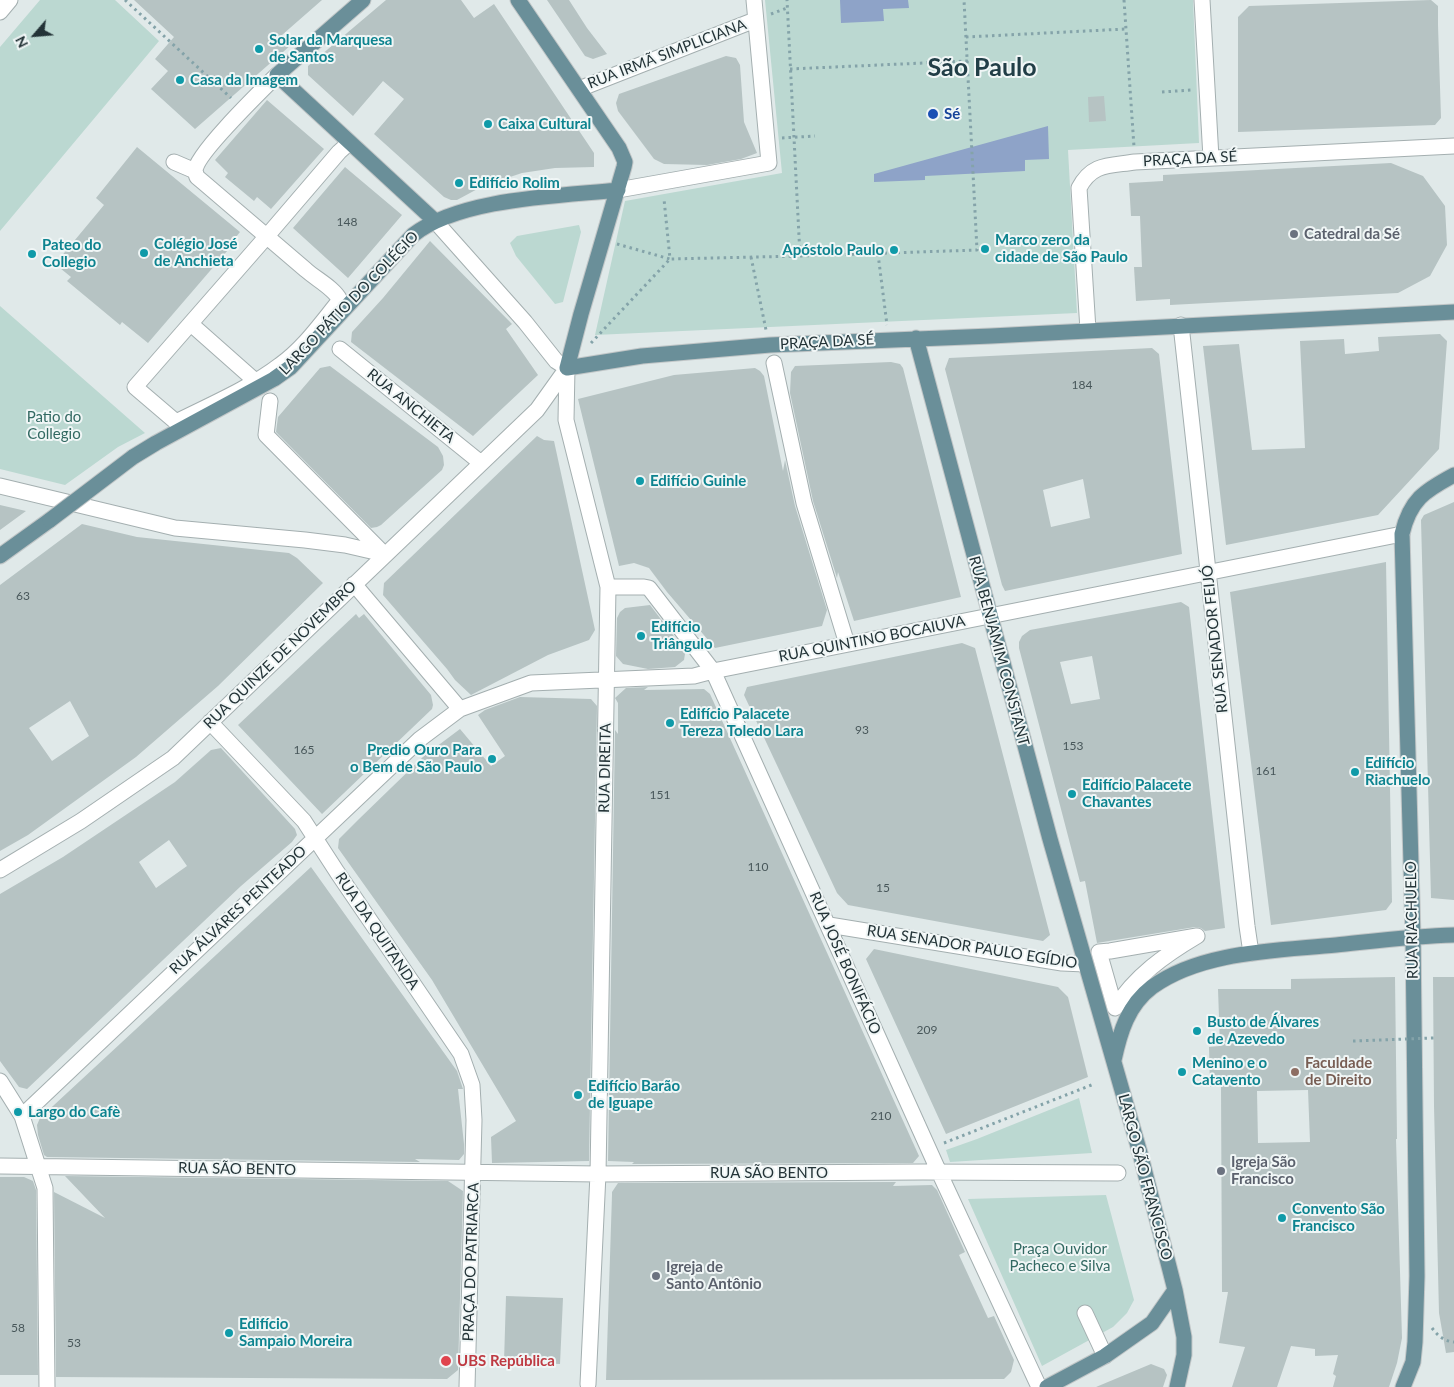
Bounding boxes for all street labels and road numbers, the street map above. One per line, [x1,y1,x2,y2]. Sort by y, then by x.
street label: RUA IRMÃ SIMPLICIANA [585,15,749,93]
street label: PRAÇA DA SÉ [1142,148,1238,170]
street label: LARGO PÁTIO DO COLÉGIO [276,227,422,379]
street label: PRAÇA DA SÉ [779,331,875,353]
street label: RUA ANCHIETA [363,365,459,447]
street label: RUA BENJAMIM CONSTANT [965,554,1033,748]
street label: RUA SENADOR FEIJÓ [1198,564,1232,714]
street label: RUA QUINZE DE NOVEMBRO [200,577,360,733]
street label: RUA QUINTINO BOCAIUVA [777,612,967,666]
street label: RUA DIREITA [595,723,615,813]
street label: RUA ÁLVARES PENTEADO [166,842,310,978]
street label: RUA RIACHUELO [1402,861,1422,979]
street label: RUA DA QUITANDA [331,869,423,993]
street label: RUA JOSÉ BONIFÁCIO [805,889,885,1037]
street label: RUA SENADOR PAULO EGÍDIO [866,921,1078,973]
street label: LARGO SÃO FRANCISCO [1114,1092,1176,1262]
street label: RUA SÃO BENTO [178,1159,296,1179]
street label: RUA SÃO BENTO [710,1164,828,1182]
street label: PRAÇA DO PATRIARCA [459,1182,483,1342]

